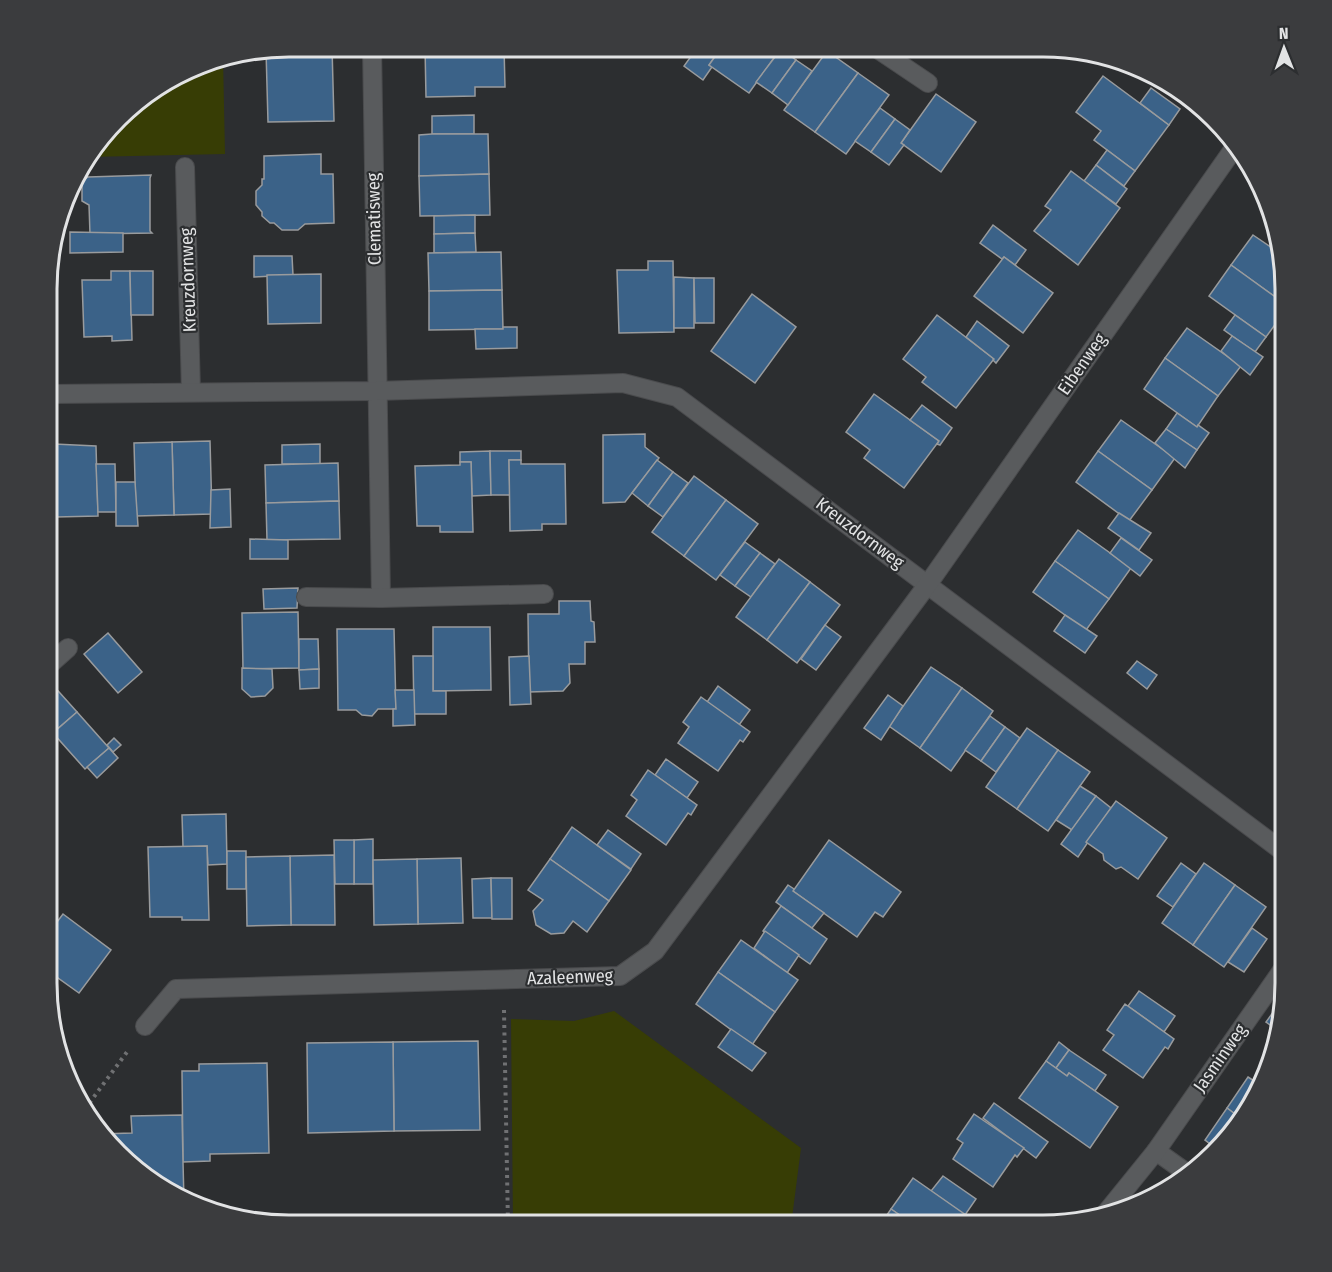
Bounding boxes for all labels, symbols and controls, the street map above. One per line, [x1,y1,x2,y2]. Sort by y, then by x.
north arrow [1254,18,1314,78]
text: N [1279,24,1289,43]
street label: Clematisweg [362,172,386,265]
street label: Kreuzdornweg [175,227,201,333]
street label: Eibenweg [1053,329,1111,399]
street label: Kreuzdornweg [812,493,909,574]
street label: Azaleenweg [527,964,614,989]
street label: Jasminweg [1189,1019,1252,1096]

